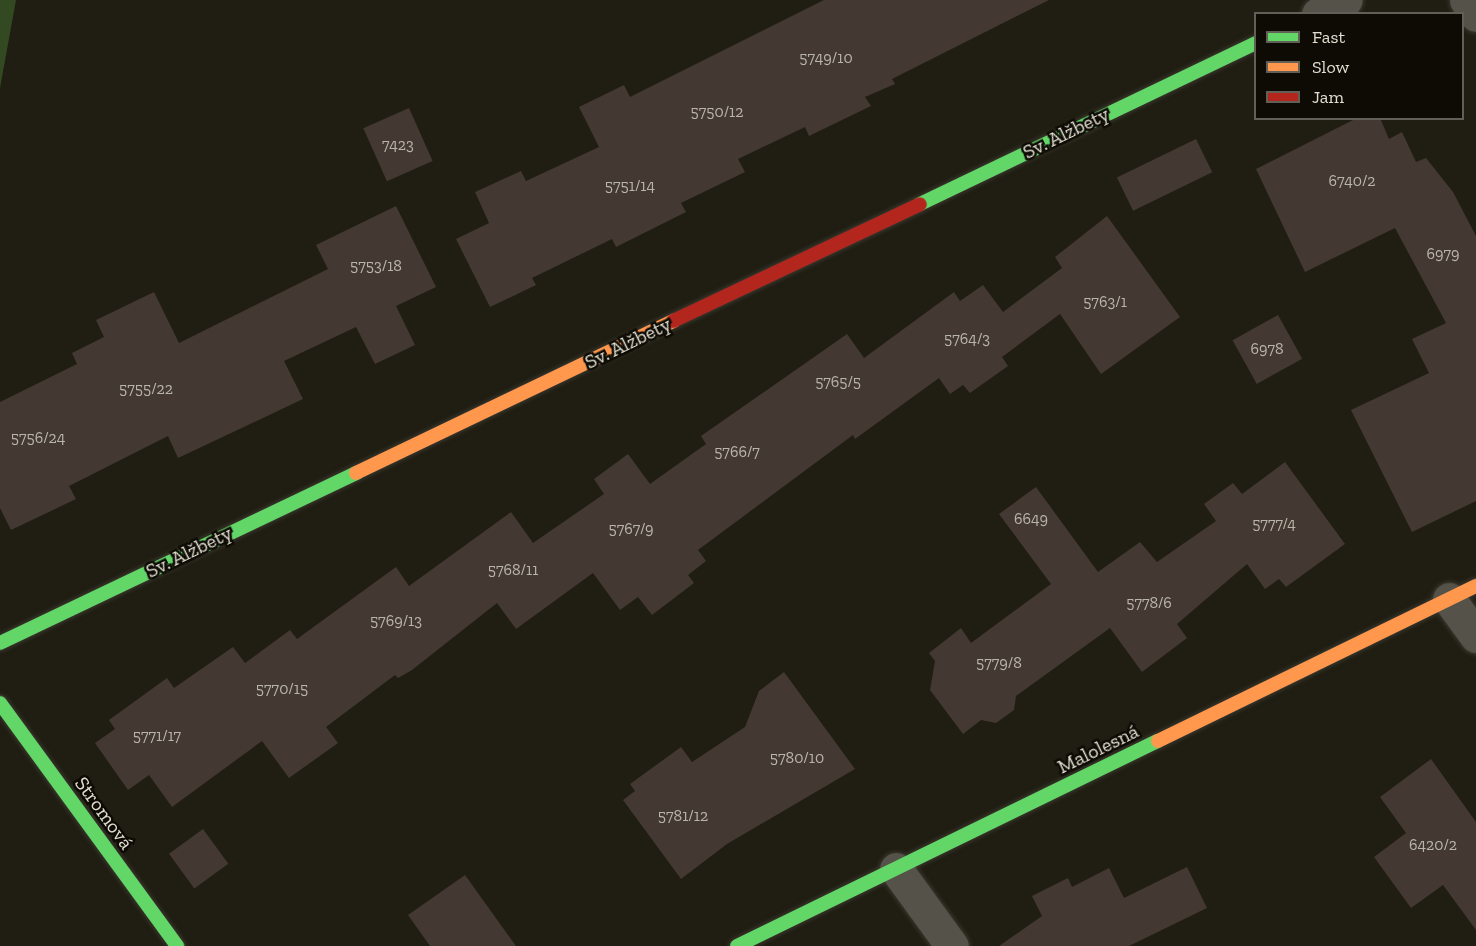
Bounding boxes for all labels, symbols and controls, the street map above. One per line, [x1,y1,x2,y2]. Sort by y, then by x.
legend [1254,12,1464,120]
text: Fast [1312,26,1345,48]
house number: 5749/10 [799,48,853,68]
text: Slow [1312,56,1349,78]
text: Jam [1312,86,1344,108]
house number: 5750/12 [691,102,743,122]
street label: Sv. Alžbety [1019,102,1113,164]
house number: 7423 [382,135,414,155]
house number: 6740/2 [1329,171,1375,191]
house number: 5751/14 [605,176,655,196]
house number: 6979 [1426,244,1460,264]
house number: 5753/18 [350,256,402,276]
house number: 5763/1 [1083,292,1127,312]
street label: Sv. Alžbety [581,312,675,374]
house number: 5764/3 [944,329,990,349]
house number: 6978 [1250,339,1284,359]
house number: 5765/5 [815,372,861,392]
house number: 5755/22 [119,379,173,399]
house number: 5756/24 [11,428,65,448]
house number: 5766/7 [714,442,760,462]
house number: 6649 [1014,509,1048,529]
house number: 5777/4 [1252,514,1296,534]
house number: 5767/9 [609,519,653,539]
street label: Sv. Alžbety [142,521,236,583]
house number: 5768/11 [488,560,538,580]
house number: 5778/6 [1126,593,1172,613]
house number: 5769/13 [370,611,422,631]
house number: 5779/8 [976,653,1022,673]
house number: 5770/15 [256,679,308,699]
street label: Malolesná [1054,719,1142,779]
house number: 5771/17 [133,726,181,746]
house number: 5780/10 [770,748,824,768]
street label: Stromová [70,772,138,854]
house number: 5781/12 [658,806,708,826]
house number: 6420/2 [1409,835,1457,855]

